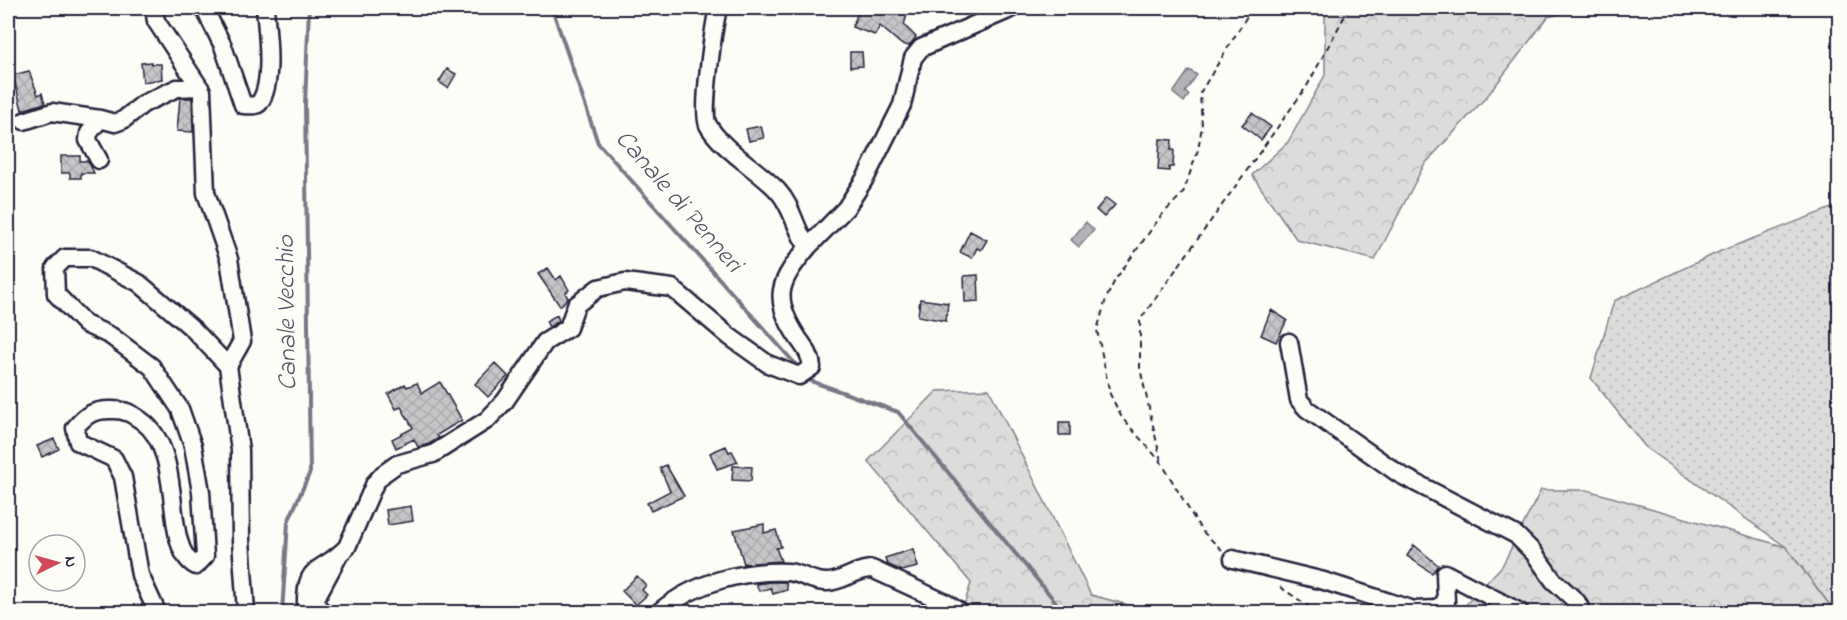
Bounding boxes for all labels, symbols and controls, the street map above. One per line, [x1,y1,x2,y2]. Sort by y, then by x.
water label: Canale di Penneri [605,122,752,284]
water label: Canale Vecchio [268,234,308,391]
north arrow [27,533,87,593]
text: N [58,555,82,568]

